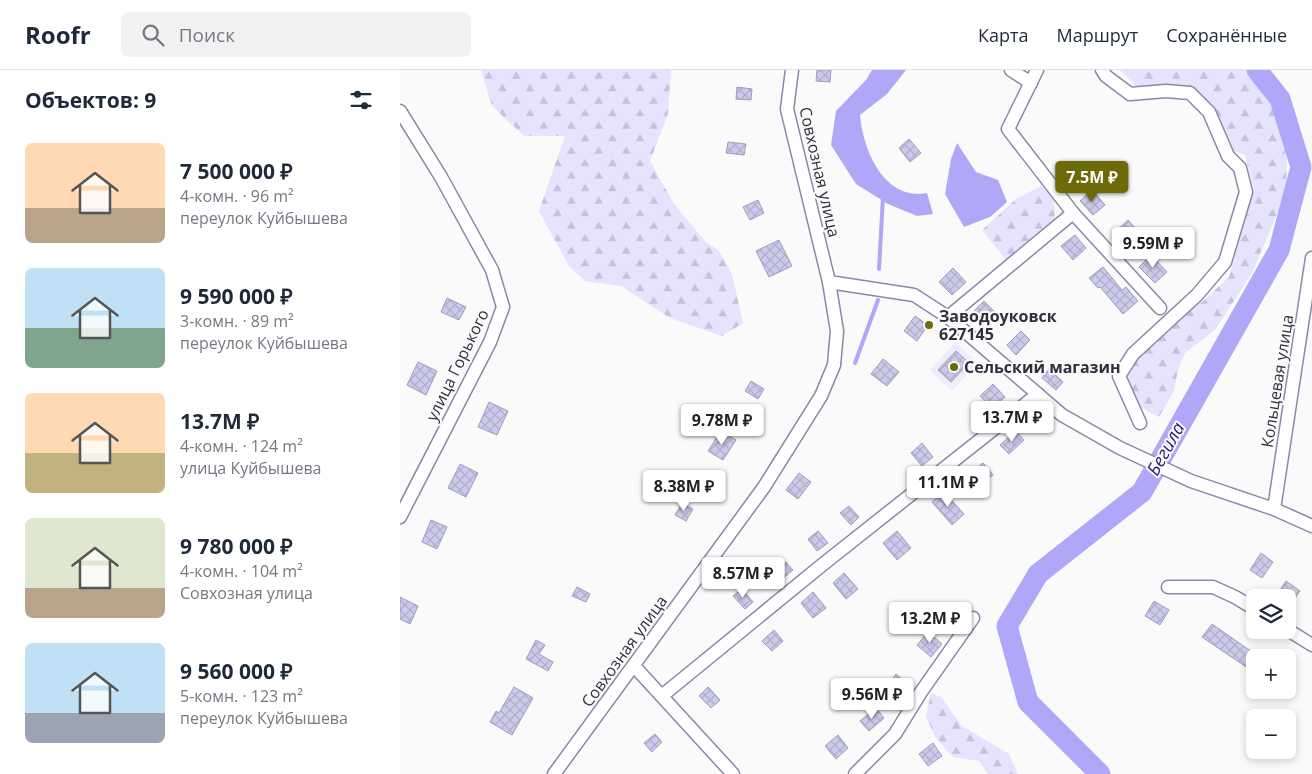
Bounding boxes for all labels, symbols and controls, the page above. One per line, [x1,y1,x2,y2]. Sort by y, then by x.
search box [121,12,471,57]
text: Roofr [25,18,91,51]
icon: search [139,21,167,49]
text: Поиск [179,22,235,48]
text: Карта [978,23,1028,47]
text: Маршрут [1056,23,1138,47]
text: Сохранённые [1166,23,1287,47]
text: Объектов: 9 [25,86,156,114]
icon: filters [347,86,375,114]
street label: Совхозная улица [794,105,846,239]
text: 7 500 000 ₽ [180,157,293,185]
pin: 7.5M ₽ [1051,160,1133,203]
icon: home [65,163,125,223]
text: 7.5M ₽ [1066,166,1118,188]
text: 4-комн. · 96 m² [180,185,294,207]
text: переулок Куйбышева [180,207,348,229]
pin: 9.59M ₽ [1107,226,1199,269]
text: 9.59M ₽ [1123,232,1183,254]
text: 9 590 000 ₽ [180,282,293,310]
icon: home [65,288,125,348]
street label: улица Горького [420,305,494,425]
place label: Заводоуковск 627145 [939,305,1057,345]
text: 3-комн. · 89 m² [180,310,294,332]
street label: Кольцевая улица [1256,313,1298,449]
marker: Заводоуковск 627145 [923,319,935,331]
text: переулок Куйбышева [180,332,348,354]
place label: Сельский магазин [964,356,1121,378]
marker: Сельский магазин [948,361,960,373]
pin: 13.7M ₽ [966,400,1058,443]
pin: 9.78M ₽ [676,404,768,446]
text: 13.7M ₽ [982,406,1042,428]
text: 13.7M ₽ [180,407,260,435]
text: 9.78M ₽ [692,409,752,431]
icon: home [65,413,125,473]
water label: Бегила [1141,418,1190,480]
text: 4-комн. · 124 m² [180,435,303,457]
text: улица Куйбышева [180,457,321,479]
pin: 11.1M ₽ [902,466,994,508]
pin: 8.38M ₽ [638,470,730,512]
text: 11.1M ₽ [918,471,978,493]
text: 8.38M ₽ [654,475,714,497]
text: 9 780 000 ₽ [180,532,293,560]
icon: home [65,538,125,598]
pin: 8.57M ₽ [697,556,789,599]
text: 4-комн. · 104 m² [180,560,303,582]
text: 8.57M ₽ [713,562,773,584]
text: Совхозная улица [180,582,313,604]
map controls [1246,589,1296,759]
button: layers [1246,589,1296,639]
street label: Совхозная улица [576,591,672,711]
pin: 13.2M ₽ [884,602,976,644]
text: 13.2M ₽ [900,607,960,629]
button: + [1246,649,1296,699]
text: 9 560 000 ₽ [180,657,293,685]
icon: home [65,663,125,723]
pin: 9.56M ₽ [826,678,918,720]
text: 9.56M ₽ [842,683,902,705]
text: 5-комн. · 123 m² [180,685,303,707]
text: переулок Куйбышева [180,707,348,729]
button: − [1246,709,1296,759]

